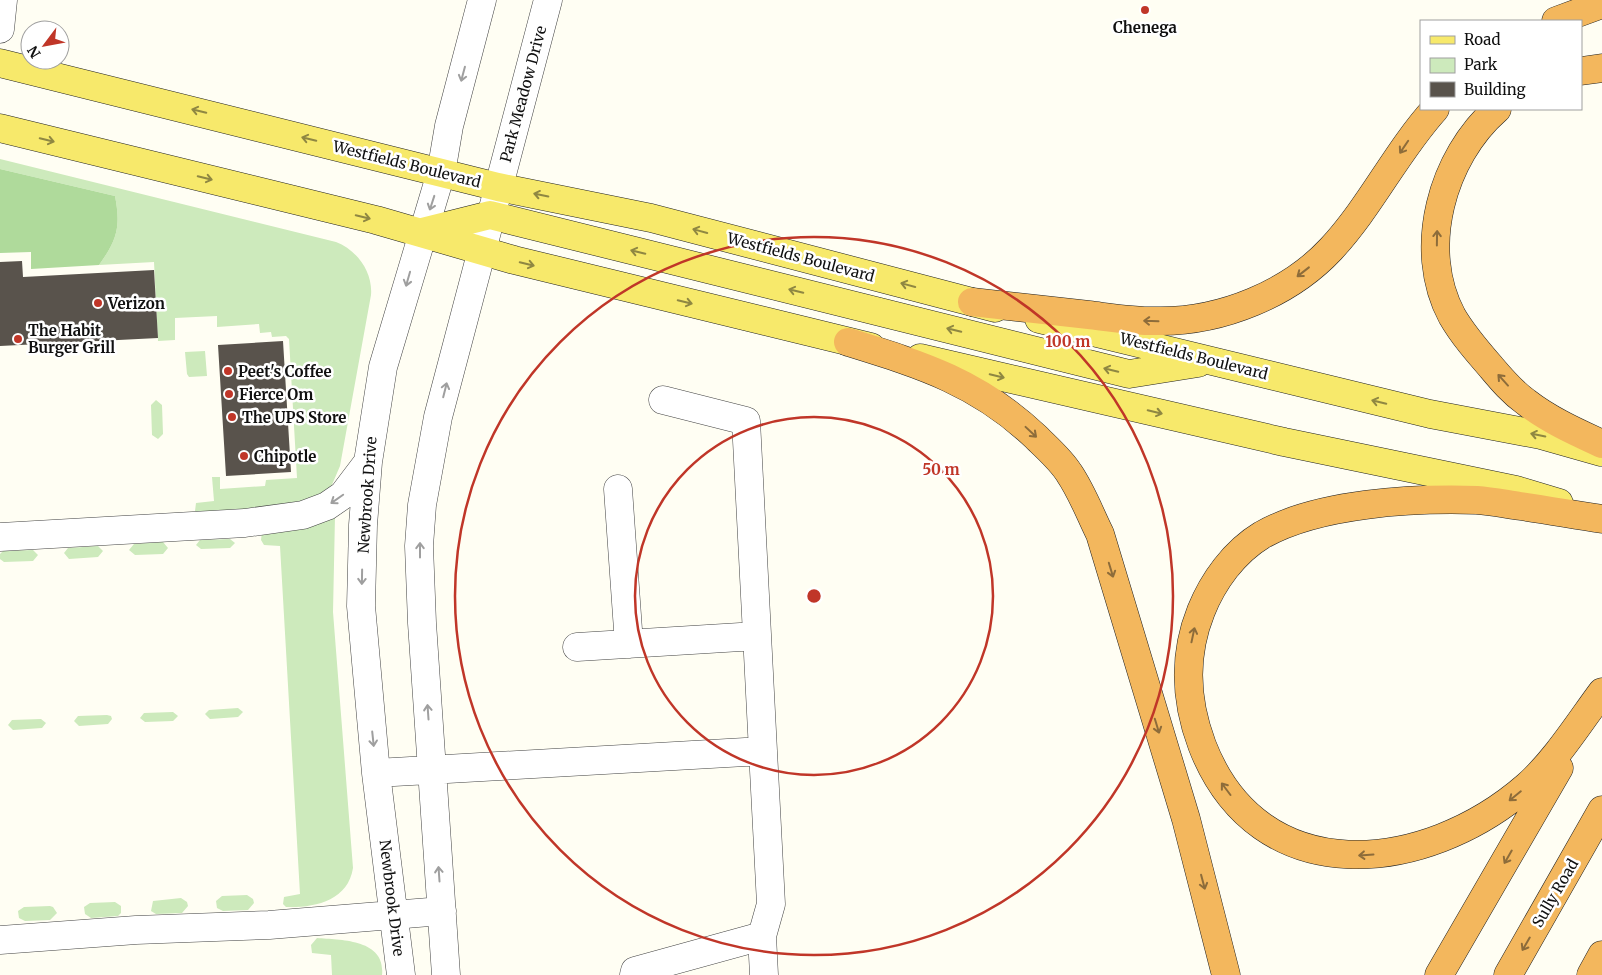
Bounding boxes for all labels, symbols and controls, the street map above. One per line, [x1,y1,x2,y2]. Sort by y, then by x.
marker: Chenega [1139,4,1151,16]
place label: Chenega [1113,18,1178,37]
north arrow [20,20,70,70]
legend [1420,20,1582,110]
street label: Park Meadow Drive [496,23,550,164]
text: Road [1464,30,1500,49]
text: N [23,42,45,61]
text: Park [1464,55,1498,74]
one-way arrow [458,65,467,81]
text: Building [1464,80,1526,99]
one-way arrow [191,106,207,115]
one-way arrow [302,134,318,143]
one-way arrow [39,136,55,145]
street label: Westfields Boulevard [330,136,483,192]
one-way arrow [1399,139,1409,153]
one-way arrow [197,174,213,183]
one-way arrow [534,190,550,199]
one-way arrow [426,194,436,210]
one-way arrow [354,213,370,222]
one-way arrow [692,226,708,235]
street label: Westfields Boulevard [724,228,877,286]
one-way arrow [1432,230,1442,246]
one-way arrow [631,247,647,256]
one-way arrow [519,259,535,269]
one-way arrow [1296,266,1309,277]
one-way arrow [403,271,413,287]
one-way arrow [900,280,916,289]
one-way arrow [788,286,804,295]
place label: Verizon [107,294,165,313]
marker: Verizon [92,297,104,309]
one-way arrow [677,298,693,307]
one-way arrow [1143,316,1159,325]
place label: The Habit Burger Grill [28,321,115,357]
one-way arrow [946,325,962,335]
street label: Westfields Boulevard [1117,328,1270,384]
text: 100 m [1046,332,1090,351]
marker: The Habit Burger Grill [12,333,24,345]
place label: Peet's Coffee [238,362,332,381]
one-way arrow [1104,364,1120,374]
marker: Peet's Coffee [222,365,234,377]
one-way arrow [988,372,1004,381]
one-way arrow [1497,374,1509,387]
one-way arrow [441,382,450,398]
place label: Fierce Om [239,385,313,404]
marker: Fierce Om [223,388,235,400]
one-way arrow [1372,397,1388,406]
place label: The UPS Store [242,408,346,427]
one-way arrow [1147,408,1163,417]
marker: The UPS Store [226,411,238,423]
one-way arrow [1024,426,1037,438]
one-way arrow [1531,430,1547,439]
street label: Newbrook Drive [353,436,381,554]
place label: Chipotle [254,447,316,466]
marker: Chipotle [238,450,250,462]
text: 50 m [922,460,960,479]
one-way arrow [330,494,344,504]
one-way arrow [415,542,424,558]
one-way arrow [1106,562,1116,578]
one-way arrow [357,568,367,584]
centre of rings [805,587,823,605]
one-way arrow [1189,628,1198,644]
one-way arrow [424,704,433,720]
one-way arrow [1153,717,1163,733]
one-way arrow [368,730,378,746]
one-way arrow [1221,782,1231,796]
one-way arrow [1509,790,1522,801]
street label: Newbrook Drive [375,839,409,957]
one-way arrow [1502,849,1512,863]
one-way arrow [1359,850,1375,859]
street label: Sully Road [1528,855,1582,931]
one-way arrow [434,866,444,882]
one-way arrow [1198,874,1208,890]
one-way arrow [1521,936,1530,951]

